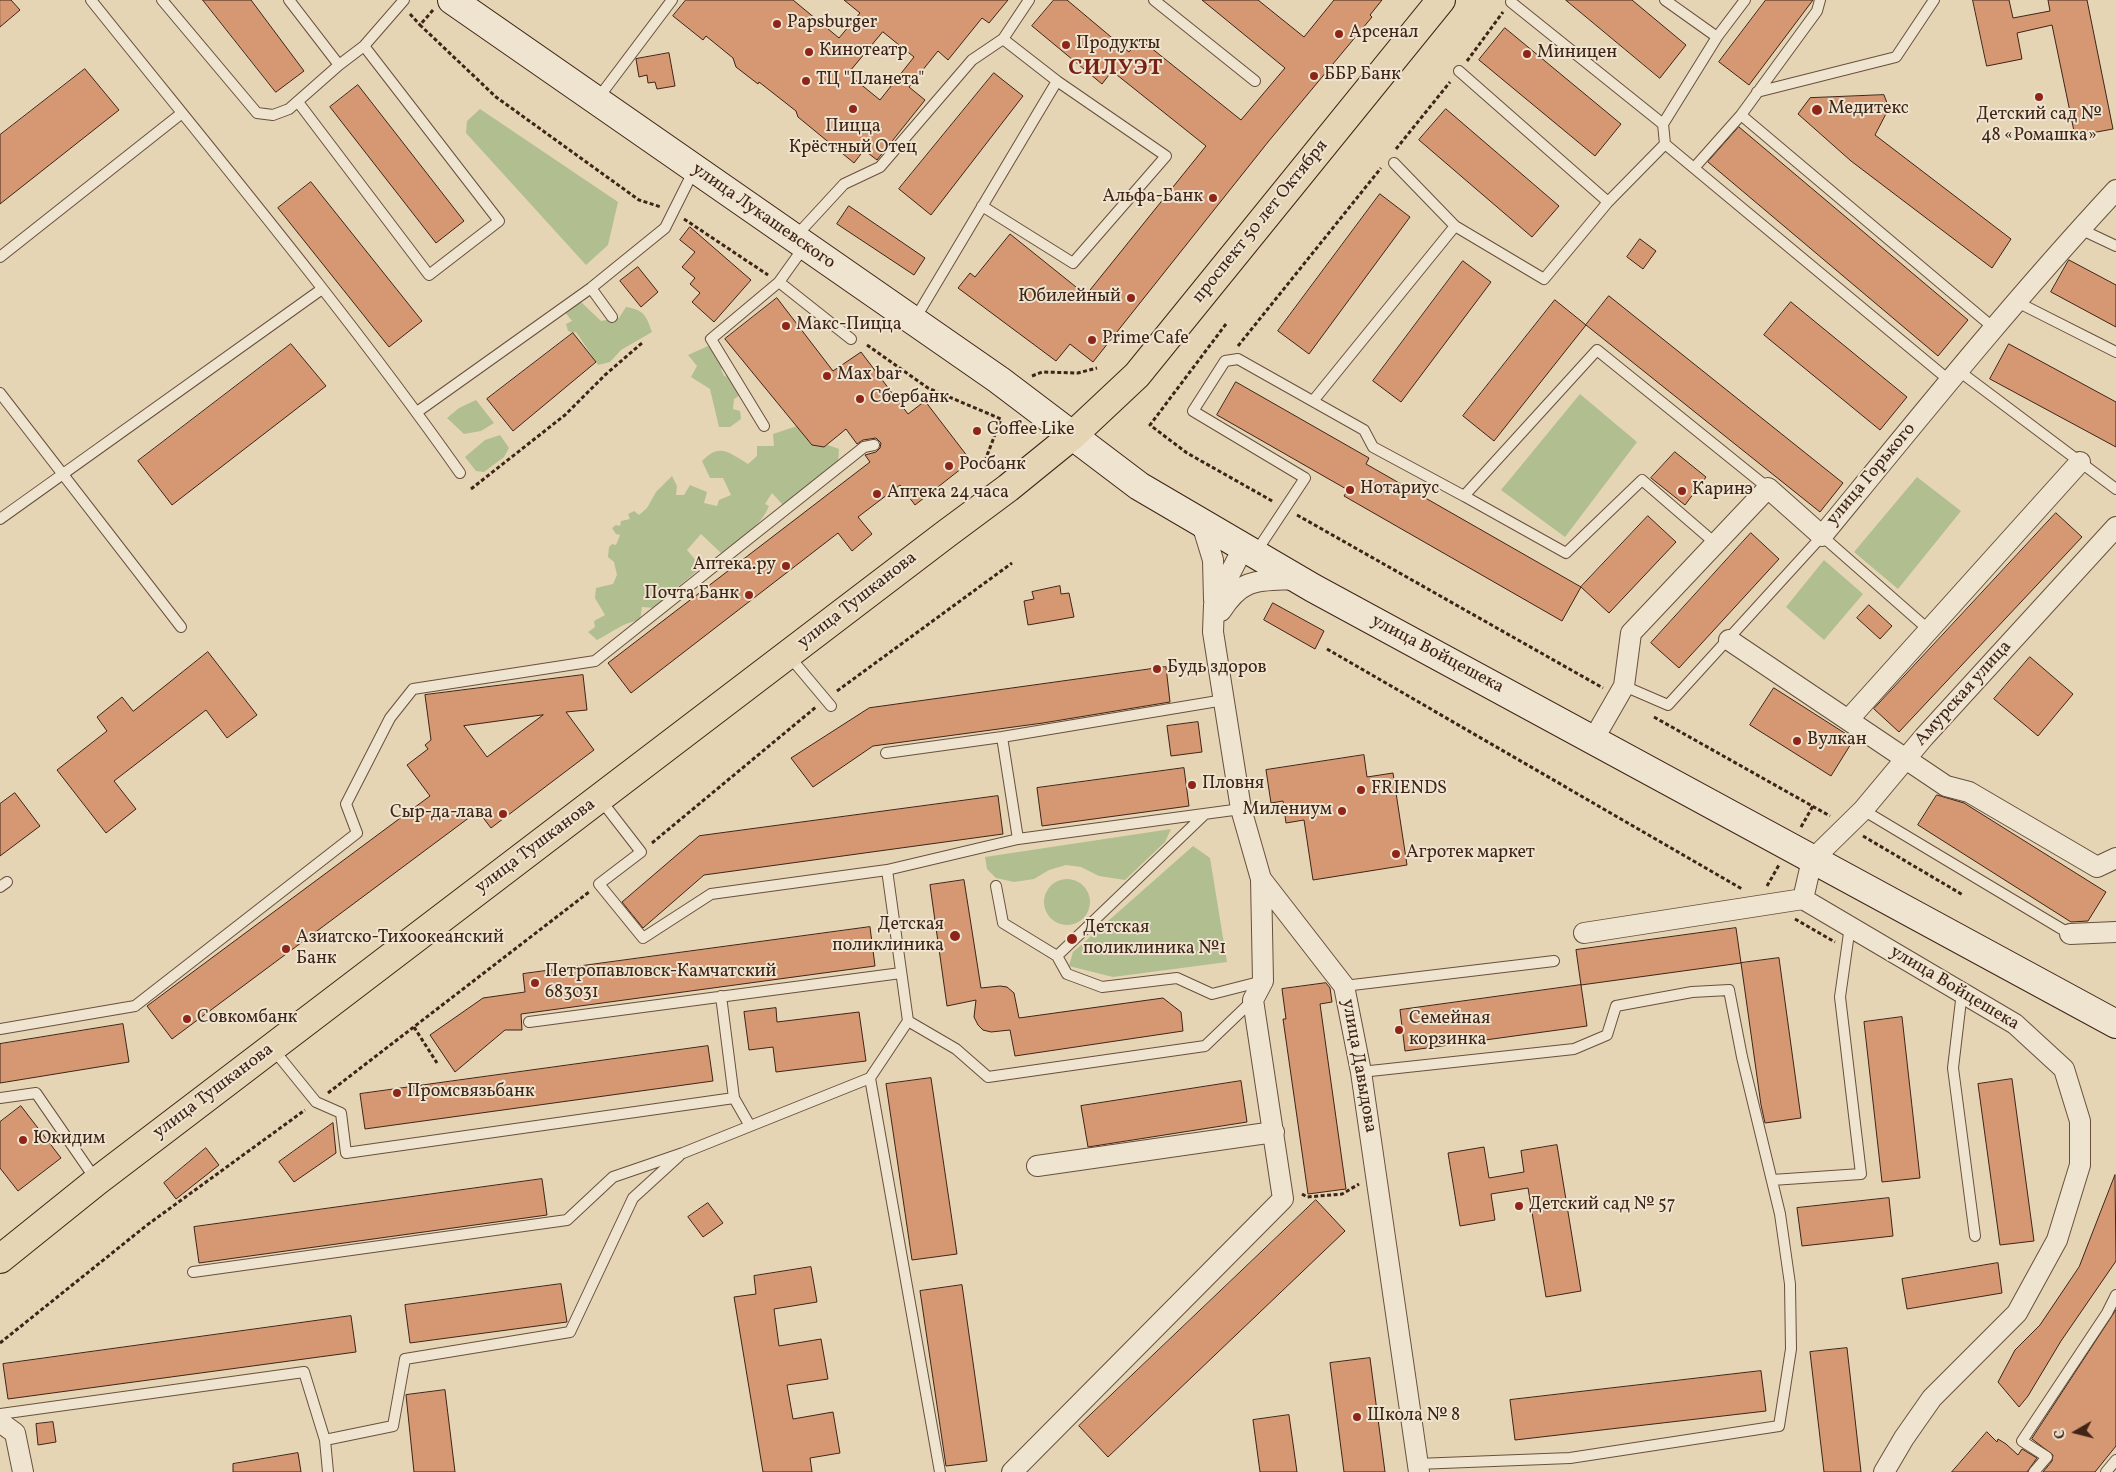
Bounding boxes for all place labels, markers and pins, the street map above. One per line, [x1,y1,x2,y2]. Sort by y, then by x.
place label: Papsburger [787,13,877,35]
marker: Papsburger [771,18,783,30]
place label: Арсенал [1349,23,1418,45]
marker: Арсенал [1333,28,1345,40]
place label: Продукты [1076,34,1160,56]
marker: Продукты [1060,39,1072,51]
place label: Кинотеатр [819,41,908,63]
place label: Миницен [1537,43,1617,65]
marker: Кинотеатр [803,46,815,58]
marker: Миницен [1521,48,1533,60]
place label: ББР Банк [1324,65,1401,87]
place label: ТЦ "Планета" [816,70,924,92]
marker: ББР Банк [1308,70,1320,82]
marker: ТЦ "Планета" [800,75,812,87]
marker: Детский сад № 48 «Ромашка» [2033,91,2045,103]
place label: Медитекс [1828,99,1909,121]
marker: Пицца Крёстный Отец [847,103,859,115]
marker: Медитекс [1810,103,1824,117]
place label: Детский сад № 48 «Ромашка» [1976,105,2102,148]
place label: Пицца Крёстный Отец [789,117,917,160]
place label: Альфа-Банк [1103,187,1203,209]
marker: Альфа-Банк [1207,192,1219,204]
place label: Юбилейный [1018,287,1121,309]
marker: Юбилейный [1125,292,1137,304]
place label: Макс-Пицца [796,315,902,337]
marker: Макс-Пицца [780,320,792,332]
place label: Prime Cafe [1102,329,1189,351]
marker: Prime Cafe [1086,334,1098,346]
place label: Max bar [837,365,902,387]
marker: Max bar [821,370,833,382]
place label: Сбербанк [870,388,949,410]
marker: Сбербанк [854,393,866,405]
place label: Coffee Like [987,420,1075,442]
marker: Coffee Like [971,425,983,437]
place label: Росбанк [959,455,1026,477]
marker: Росбанк [943,460,955,472]
place label: Нотариус [1360,479,1439,501]
place label: Каринэ [1692,480,1753,502]
place label: Аптека 24 часа [887,483,1009,505]
marker: Нотариус [1344,484,1356,496]
marker: Каринэ [1676,485,1688,497]
marker: Аптека 24 часа [871,488,883,500]
place label: Аптека.ру [693,555,776,577]
marker: Аптека.ру [780,560,792,572]
place label: Почта Банк [644,584,739,606]
marker: Почта Банк [743,589,755,601]
place label: Будь здоров [1167,658,1267,680]
marker: Будь здоров [1151,663,1163,675]
place label: Вулкан [1807,730,1867,752]
marker: Вулкан [1791,735,1803,747]
place label: Пловня [1202,774,1264,796]
marker: Пловня [1186,779,1198,791]
place label: FRIENDS [1371,779,1447,801]
marker: FRIENDS [1355,784,1367,796]
place label: Милениум [1242,800,1332,822]
place label: Сыр-да-лава [390,803,493,825]
marker: Милениум [1336,805,1348,817]
marker: Сыр-да-лава [497,808,509,820]
place label: Агротек маркет [1406,843,1535,865]
marker: Агротек маркет [1390,848,1402,860]
place label: Детская поликлиника [832,915,944,958]
place label: Детская поликлиника №1 [1083,918,1226,961]
place label: Азиатско-Тихоокеанский Банк [296,928,504,971]
marker: Детская поликлиника [948,929,962,943]
marker: Детская поликлиника №1 [1065,932,1079,946]
marker: Азиатско-Тихоокеанский Банк [280,943,292,955]
place label: Петропавловск-Камчатский 683031 [545,962,776,1004]
marker: Петропавловск-Камчатский 683031 [529,977,541,989]
place label: Совкомбанк [197,1008,297,1030]
place label: Семейная корзинка [1409,1009,1490,1052]
marker: Совкомбанк [181,1013,193,1025]
marker: Семейная корзинка [1393,1024,1405,1036]
place label: Промсвязьбанк [407,1082,535,1104]
marker: Промсвязьбанк [391,1087,403,1099]
place label: Юкидим [33,1129,105,1151]
marker: Юкидим [17,1134,29,1146]
place label: Детский сад № 57 [1529,1195,1675,1217]
marker: Детский сад № 57 [1513,1200,1525,1212]
place label: Школа № 8 [1367,1406,1460,1428]
marker: Школа № 8 [1351,1411,1363,1423]

